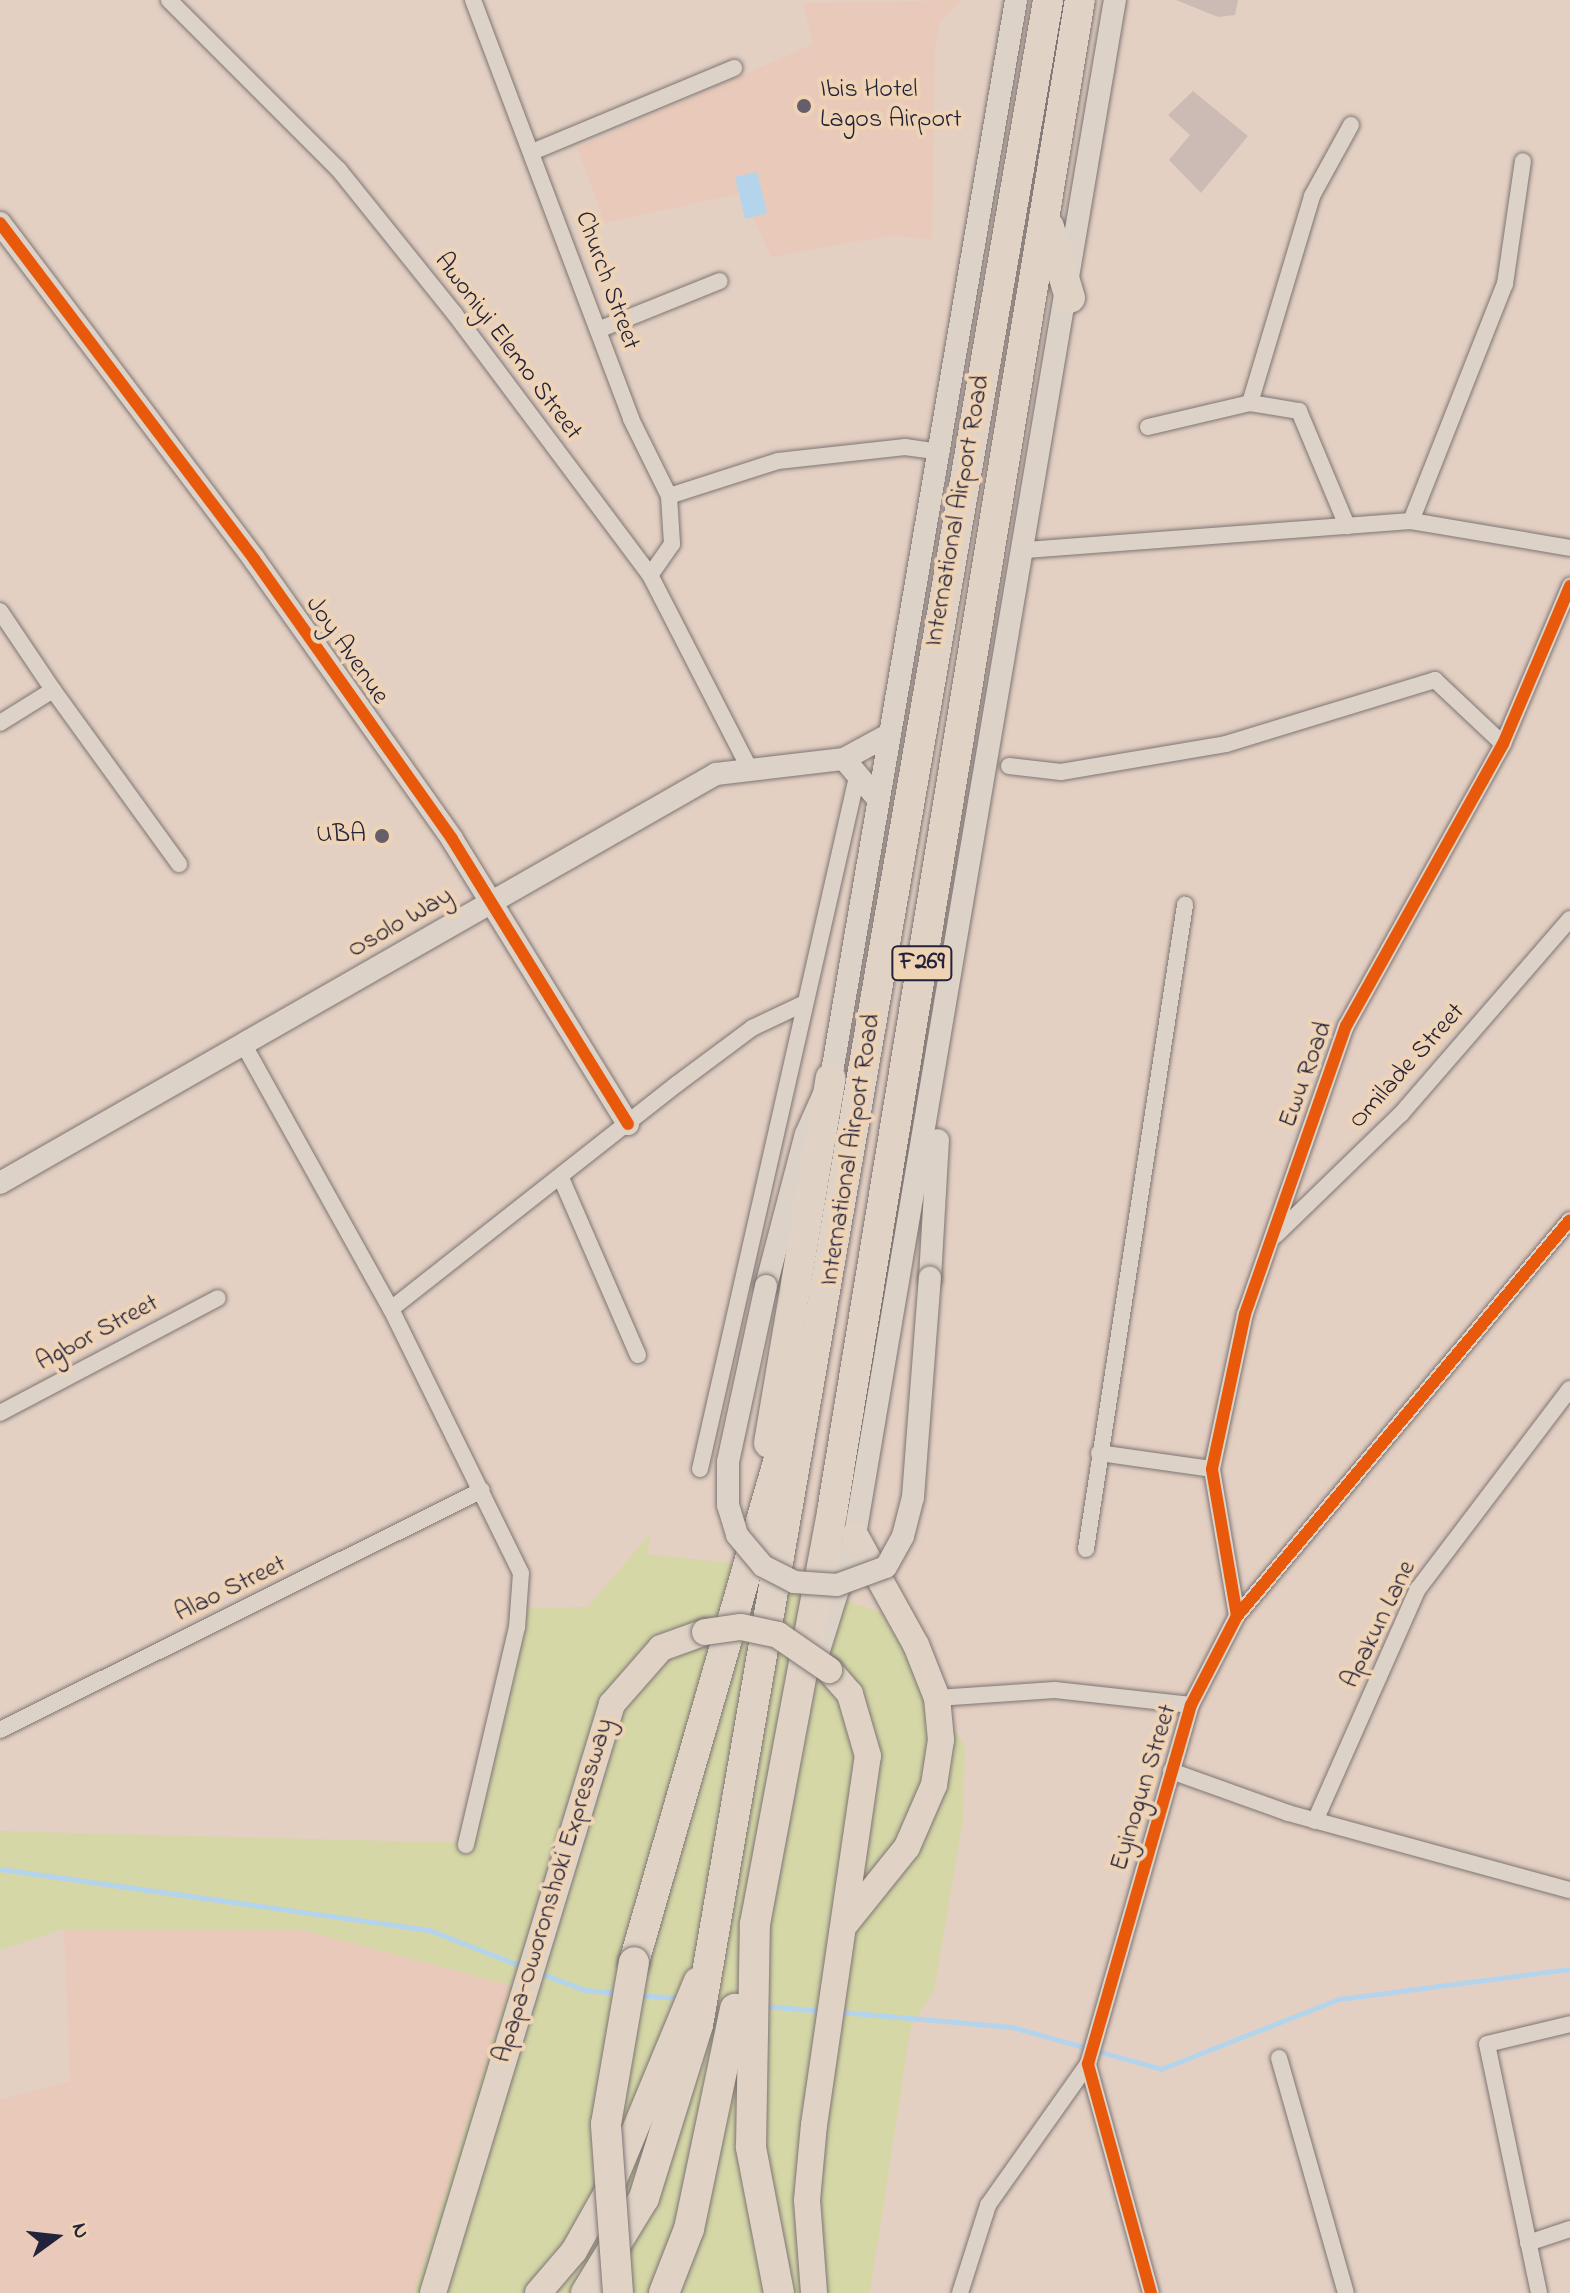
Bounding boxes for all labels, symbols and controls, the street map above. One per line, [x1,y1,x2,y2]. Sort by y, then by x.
place label: Ibis Hotel Lagos Airport [820,75,962,136]
marker: Ibis Hotel Lagos Airport [795,97,813,115]
street label: Church Street [566,207,646,355]
street label: Awoniyi Elemo Street [426,247,588,447]
street label: International Airport Road [920,373,998,649]
street label: Joy Avenue [297,591,395,711]
place label: UBA [316,820,366,852]
marker: UBA [373,827,391,845]
street label: Osolo Way [343,881,459,967]
road number: F269 [890,943,954,983]
street label: Omilade Street [1343,998,1473,1136]
street label: International Airport Road [815,1012,889,1288]
street label: Ewu Road [1273,1018,1341,1132]
street label: Agbor Street [32,1289,164,1379]
street label: Alao Street [170,1550,292,1630]
street label: Apakun Lane [1336,1556,1424,1694]
street label: Eyinogun Street [1105,1701,1185,1875]
street label: Apapa-Oworonshoki Expressway [488,1715,622,2067]
north arrow [16,2197,96,2277]
text: N [62,2219,97,2242]

